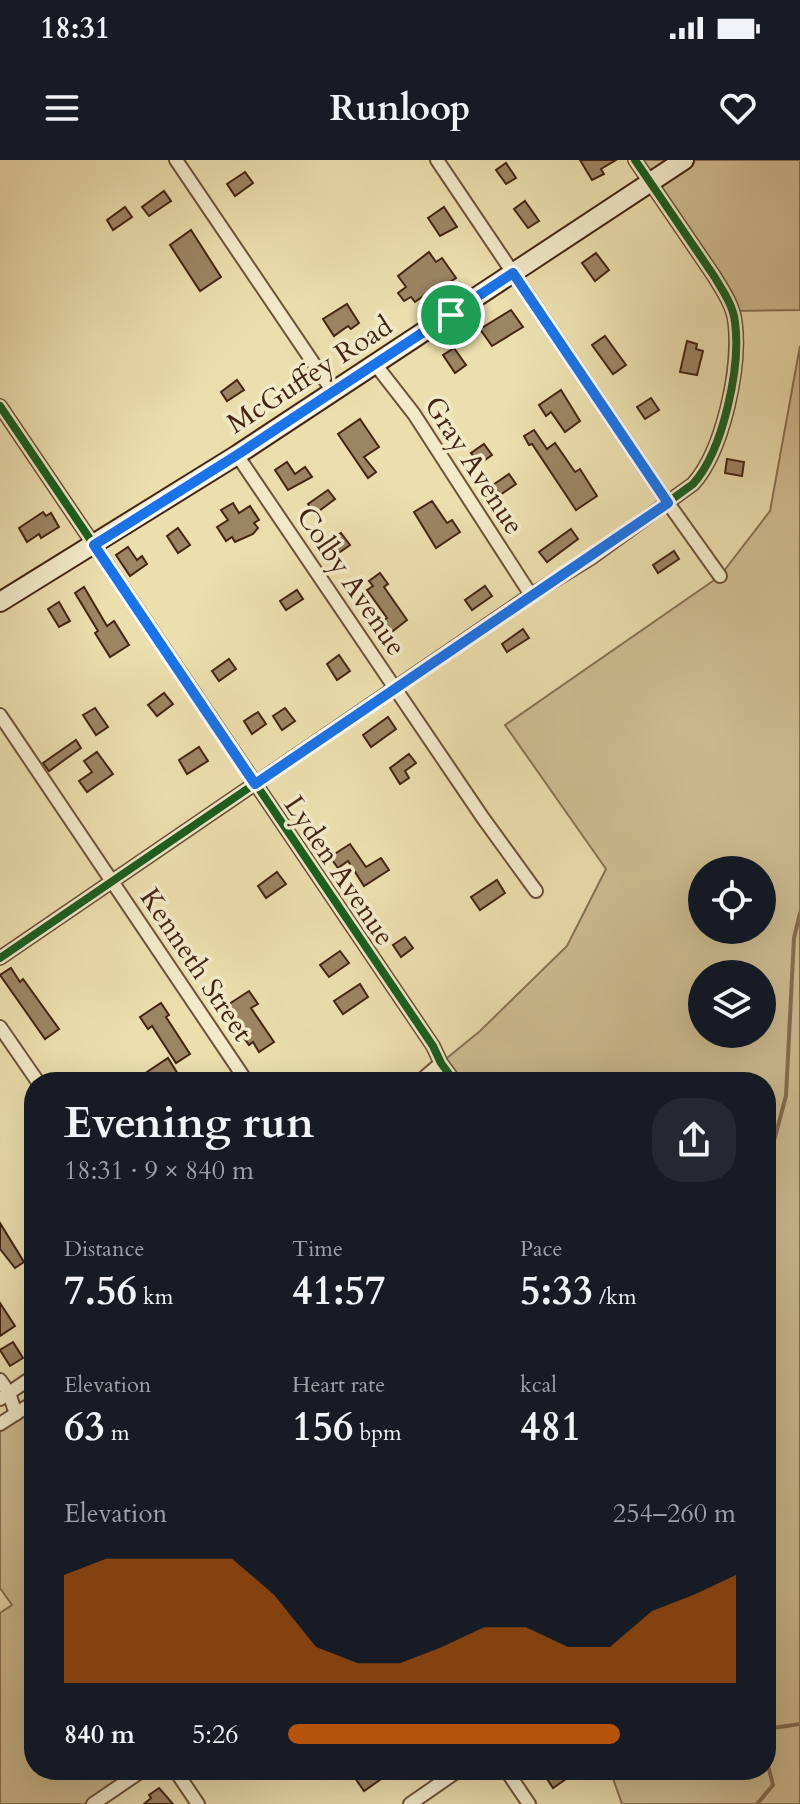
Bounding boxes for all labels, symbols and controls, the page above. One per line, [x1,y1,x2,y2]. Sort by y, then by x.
text: 18:31 [40,8,110,49]
text: Runloop [329,84,471,133]
icon: menu [40,86,84,130]
icon: heart [716,86,760,130]
pin [417,281,485,349]
icon: arrive [429,293,473,337]
street label: McGuffey Road [219,307,400,443]
street label: Gray Avenue [415,389,533,542]
street label: Colby Avenue [287,500,415,663]
street label: Lyden Avenue [275,788,403,953]
map controls [688,856,776,1048]
button: locate [688,856,776,944]
street label: Kenneth Street [131,880,262,1049]
button: layers [688,960,776,1048]
text: Evening run [64,1093,314,1153]
button: share [652,1098,736,1182]
text: 18:31 · 9 × 840 m [64,1153,254,1188]
text: Distance [64,1234,144,1264]
text: Time [292,1234,343,1264]
text: Pace [520,1234,563,1264]
text: 7.56 [64,1264,137,1319]
text: 41:57 [292,1264,386,1319]
text: 5:33 [520,1264,593,1319]
text: km [137,1282,173,1312]
text: /km [593,1282,637,1312]
text: Elevation [64,1370,151,1400]
text: Heart rate [292,1370,385,1400]
text: kcal [520,1370,557,1400]
text: 63 [64,1400,105,1455]
text: 156 [292,1400,353,1455]
text: 481 [520,1400,581,1455]
text: m [105,1418,130,1448]
text: bpm [353,1418,402,1448]
text: Elevation [64,1496,167,1531]
text: 254–260 m [613,1496,736,1531]
text: 840 m [64,1717,135,1752]
text: 5:26 [192,1717,239,1752]

